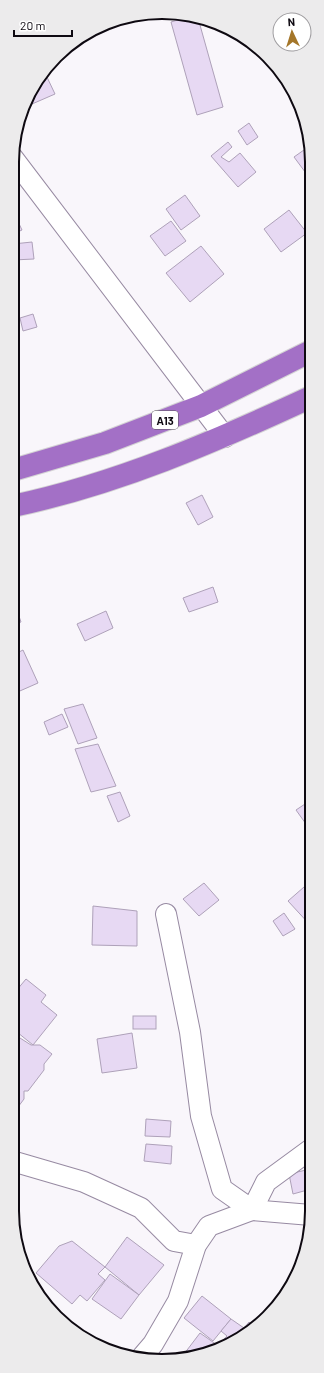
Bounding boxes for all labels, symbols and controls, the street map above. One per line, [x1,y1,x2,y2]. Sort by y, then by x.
scale bar [14,12,72,38]
north arrow [272,12,312,52]
text: N [287,15,295,28]
text: 20 m [20,18,46,32]
road number: A13 [152,411,178,429]

